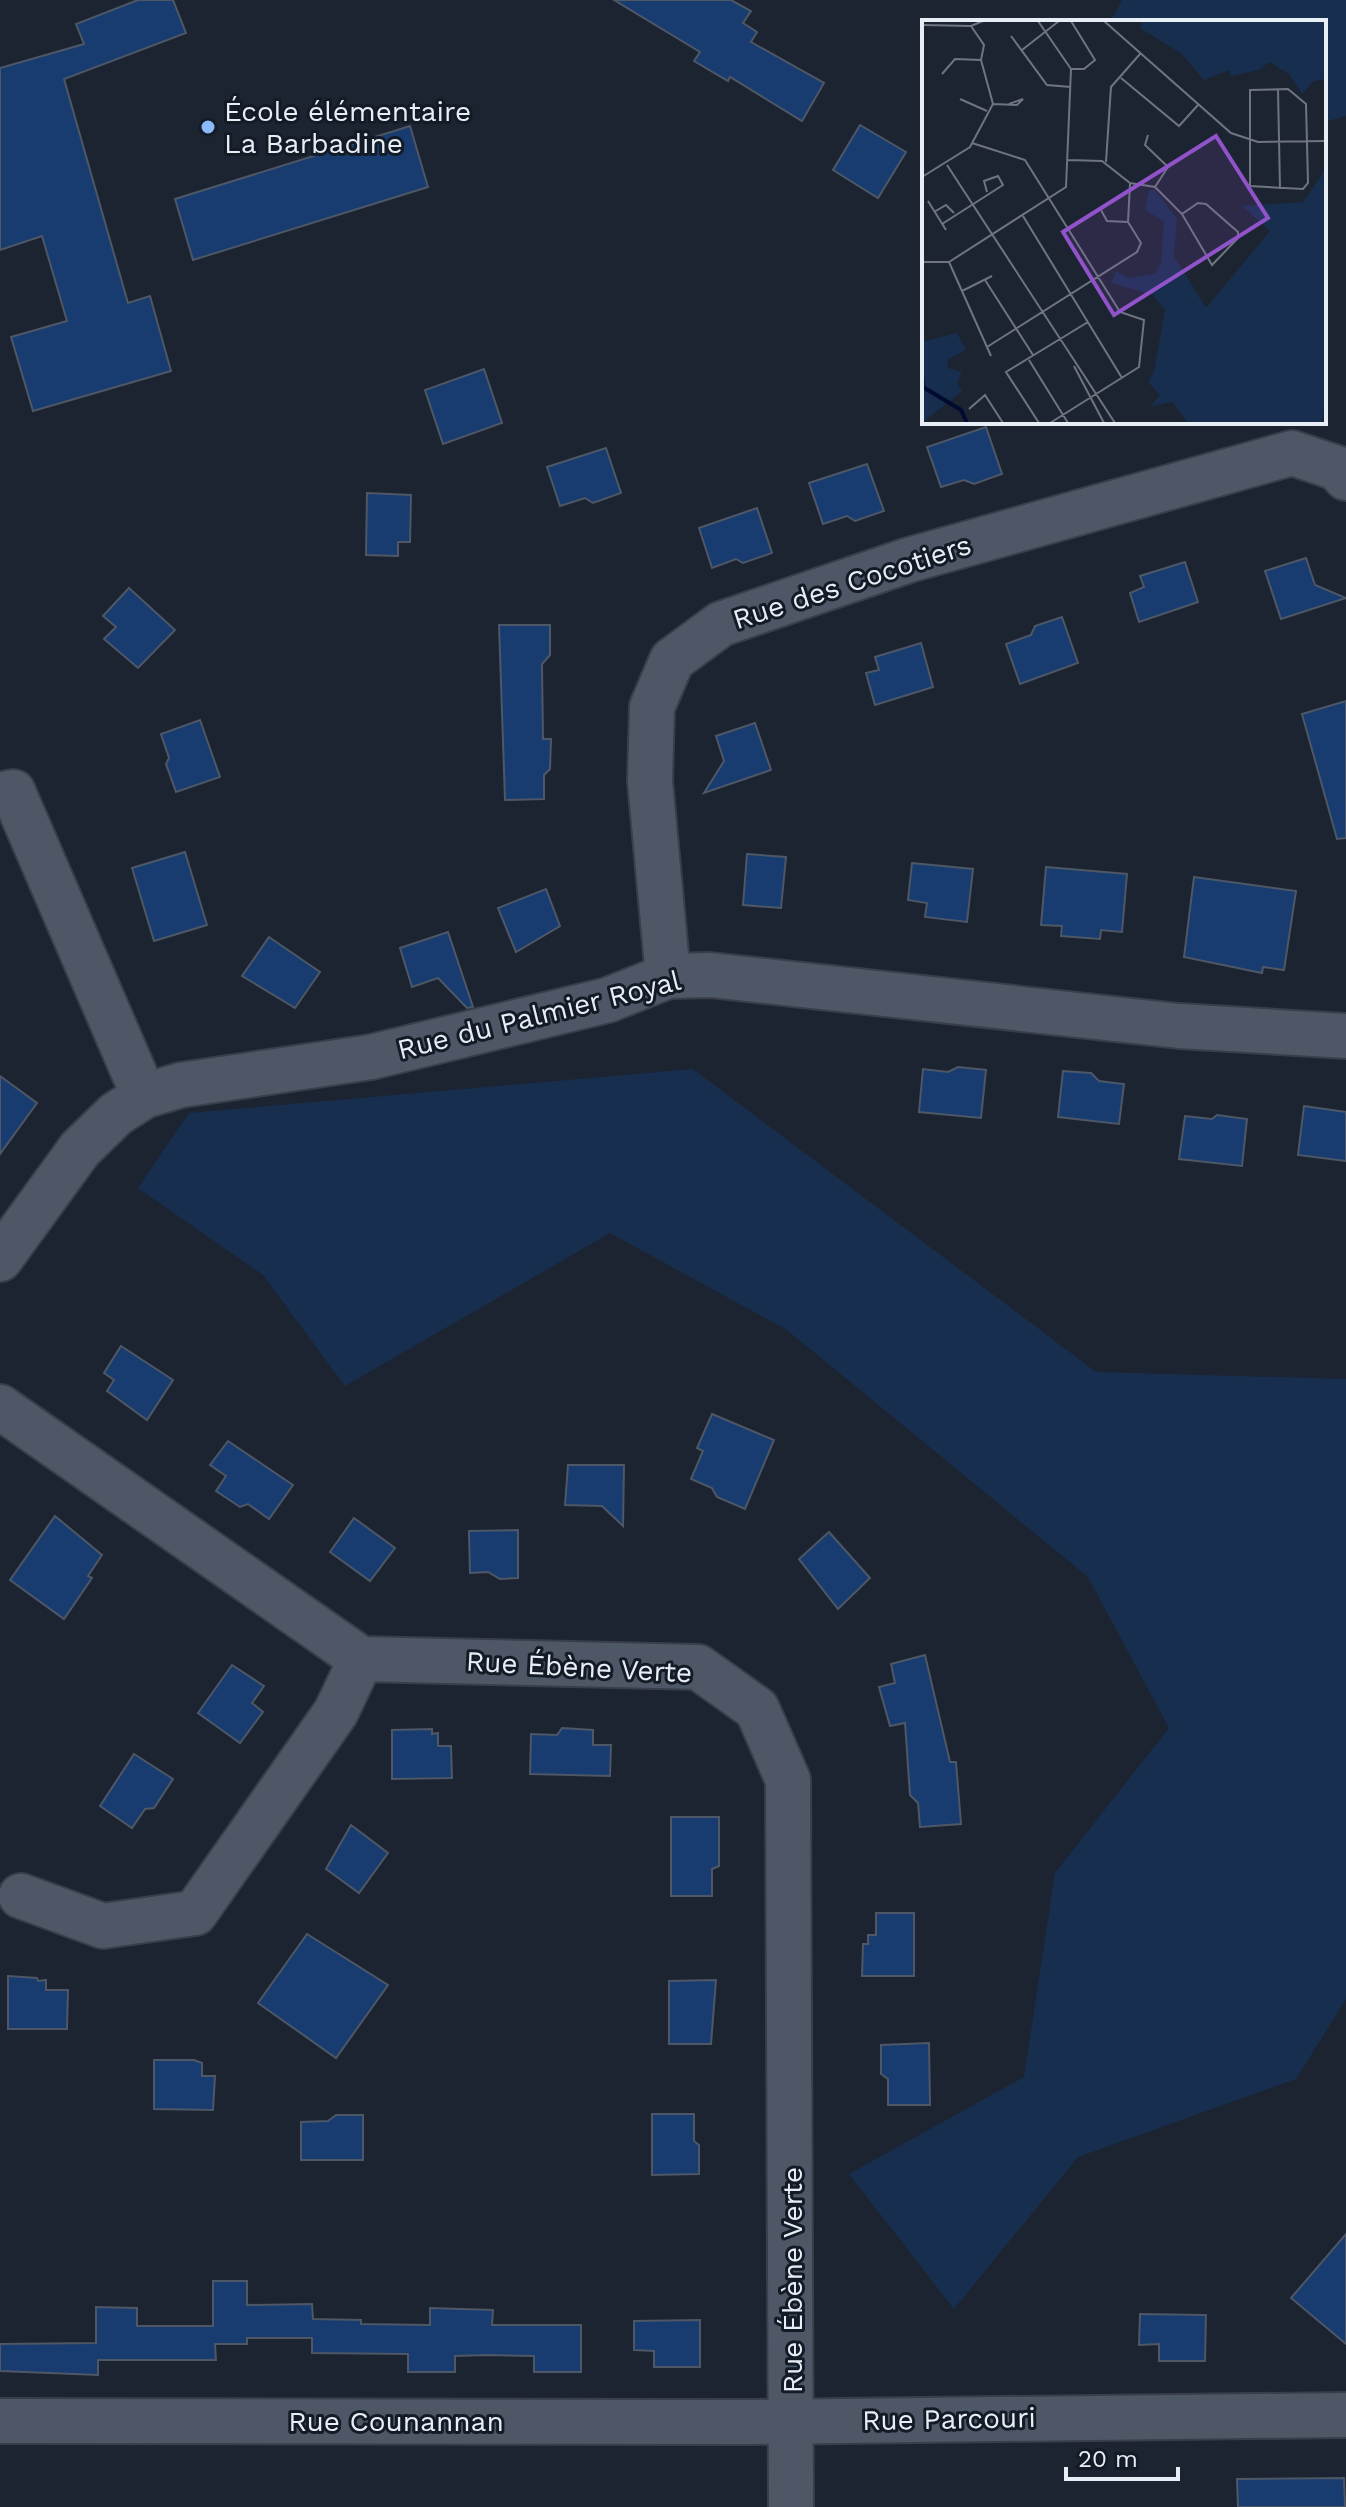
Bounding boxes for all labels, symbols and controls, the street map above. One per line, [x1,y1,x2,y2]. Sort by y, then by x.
inset map [922,20,1326,424]
place label: École élémentaire La Barbadine [224,95,471,160]
marker: École élémentaire La Barbadine [199,118,217,136]
street label: Rue des Cocotiers [729,528,975,636]
street label: Rue du Palmier Royal [394,964,684,1066]
street label: Rue Ébène Verte [465,1645,693,1689]
street label: Rue Ébène Verte [776,2167,809,2393]
street label: Rue Parcouri [862,2401,1036,2437]
street label: Rue Counannan [288,2405,504,2438]
scale bar [1066,2431,1178,2481]
text: 20 m [1078,2445,1138,2473]

